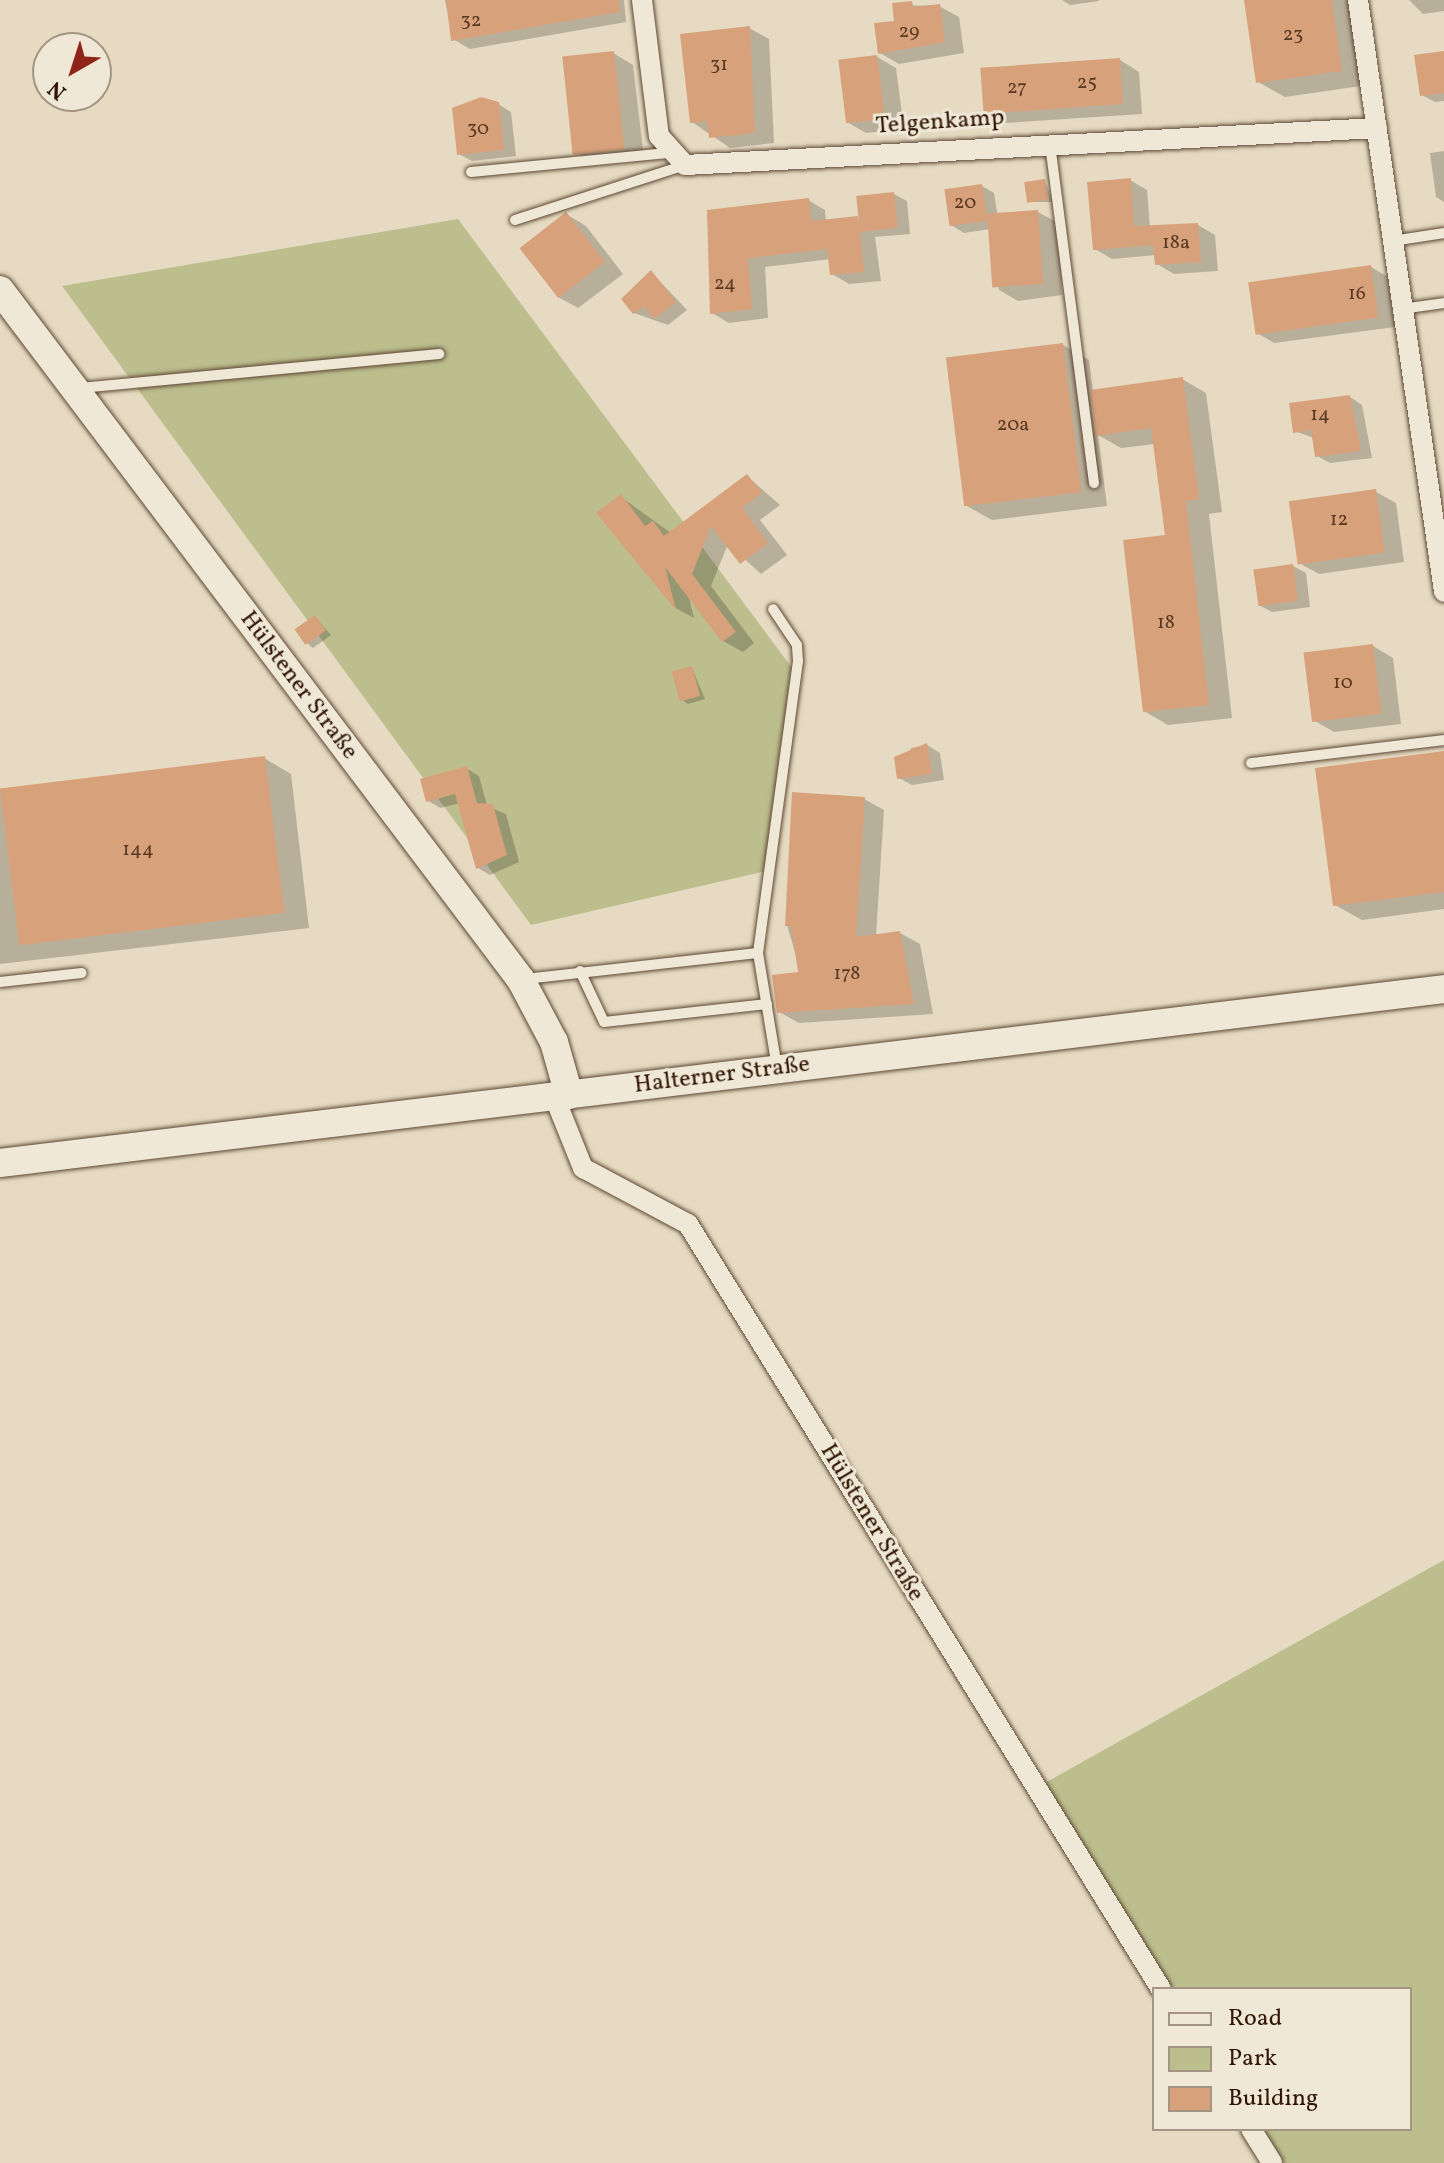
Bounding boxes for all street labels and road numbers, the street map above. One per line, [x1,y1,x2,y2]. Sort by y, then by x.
street label: Telgenkamp [875,104,1005,142]
street label: Hülstener Straße [233,606,363,766]
street label: Halterner Straße [633,1051,811,1101]
street label: Hülstener Straße [813,1439,929,1607]

